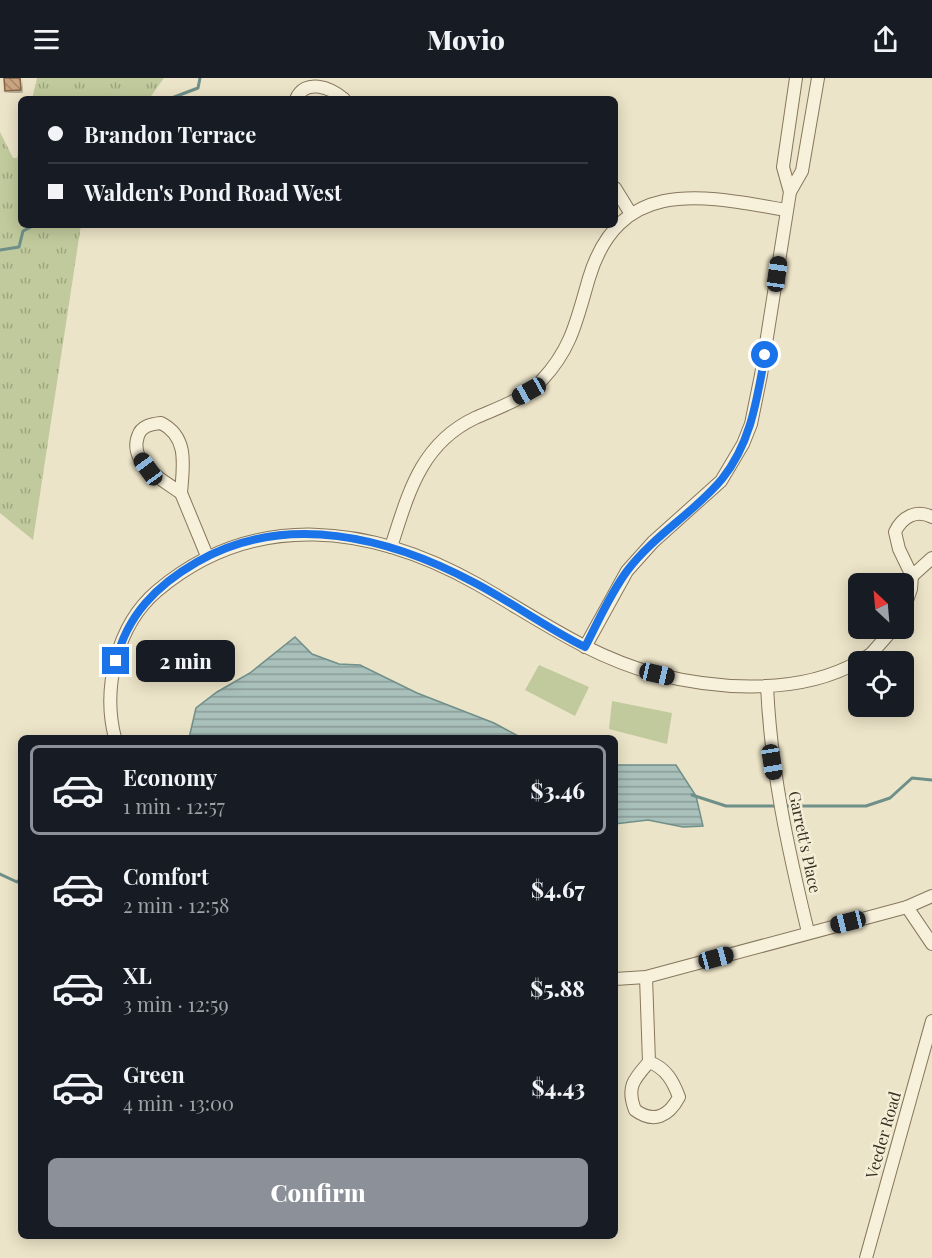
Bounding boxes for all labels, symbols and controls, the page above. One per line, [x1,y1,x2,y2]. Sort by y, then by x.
text: Movio [427,21,505,57]
icon: menu [30,23,63,56]
icon: share [869,23,902,56]
text: Brandon Terrace [84,119,256,149]
text: Walden's Pond Road West [84,177,342,207]
car [766,255,788,293]
route start [751,341,778,368]
car [509,374,549,408]
car [130,449,166,489]
north arrow [848,573,914,639]
map controls [848,573,914,717]
callout: 2 min [137,640,236,682]
route end [102,647,129,674]
text: 2 min [159,647,212,674]
button: locate [848,651,914,717]
car [637,661,677,687]
car [760,743,784,781]
text: Economy [123,762,217,792]
icon: car [51,763,105,817]
text: $3.46 [530,775,585,805]
street label: Garrett's Place [784,789,827,895]
text: 1 min · 12:57 [123,792,225,819]
text: Comfort [123,861,209,891]
icon: car [51,862,105,916]
text: $4.67 [531,874,585,904]
text: 2 min · 12:58 [123,891,229,918]
car [828,909,868,935]
car [696,945,736,971]
text: XL [123,960,152,990]
icon: car [51,961,105,1015]
text: $5.88 [530,973,585,1003]
text: 3 min · 12:59 [123,990,229,1017]
text: Green [123,1059,185,1089]
icon: car [51,1060,105,1114]
text: $4.43 [532,1072,585,1102]
text: 4 min · 13:00 [123,1089,234,1116]
street label: Veeder Road [860,1089,905,1182]
button: Confirm [48,1158,588,1227]

